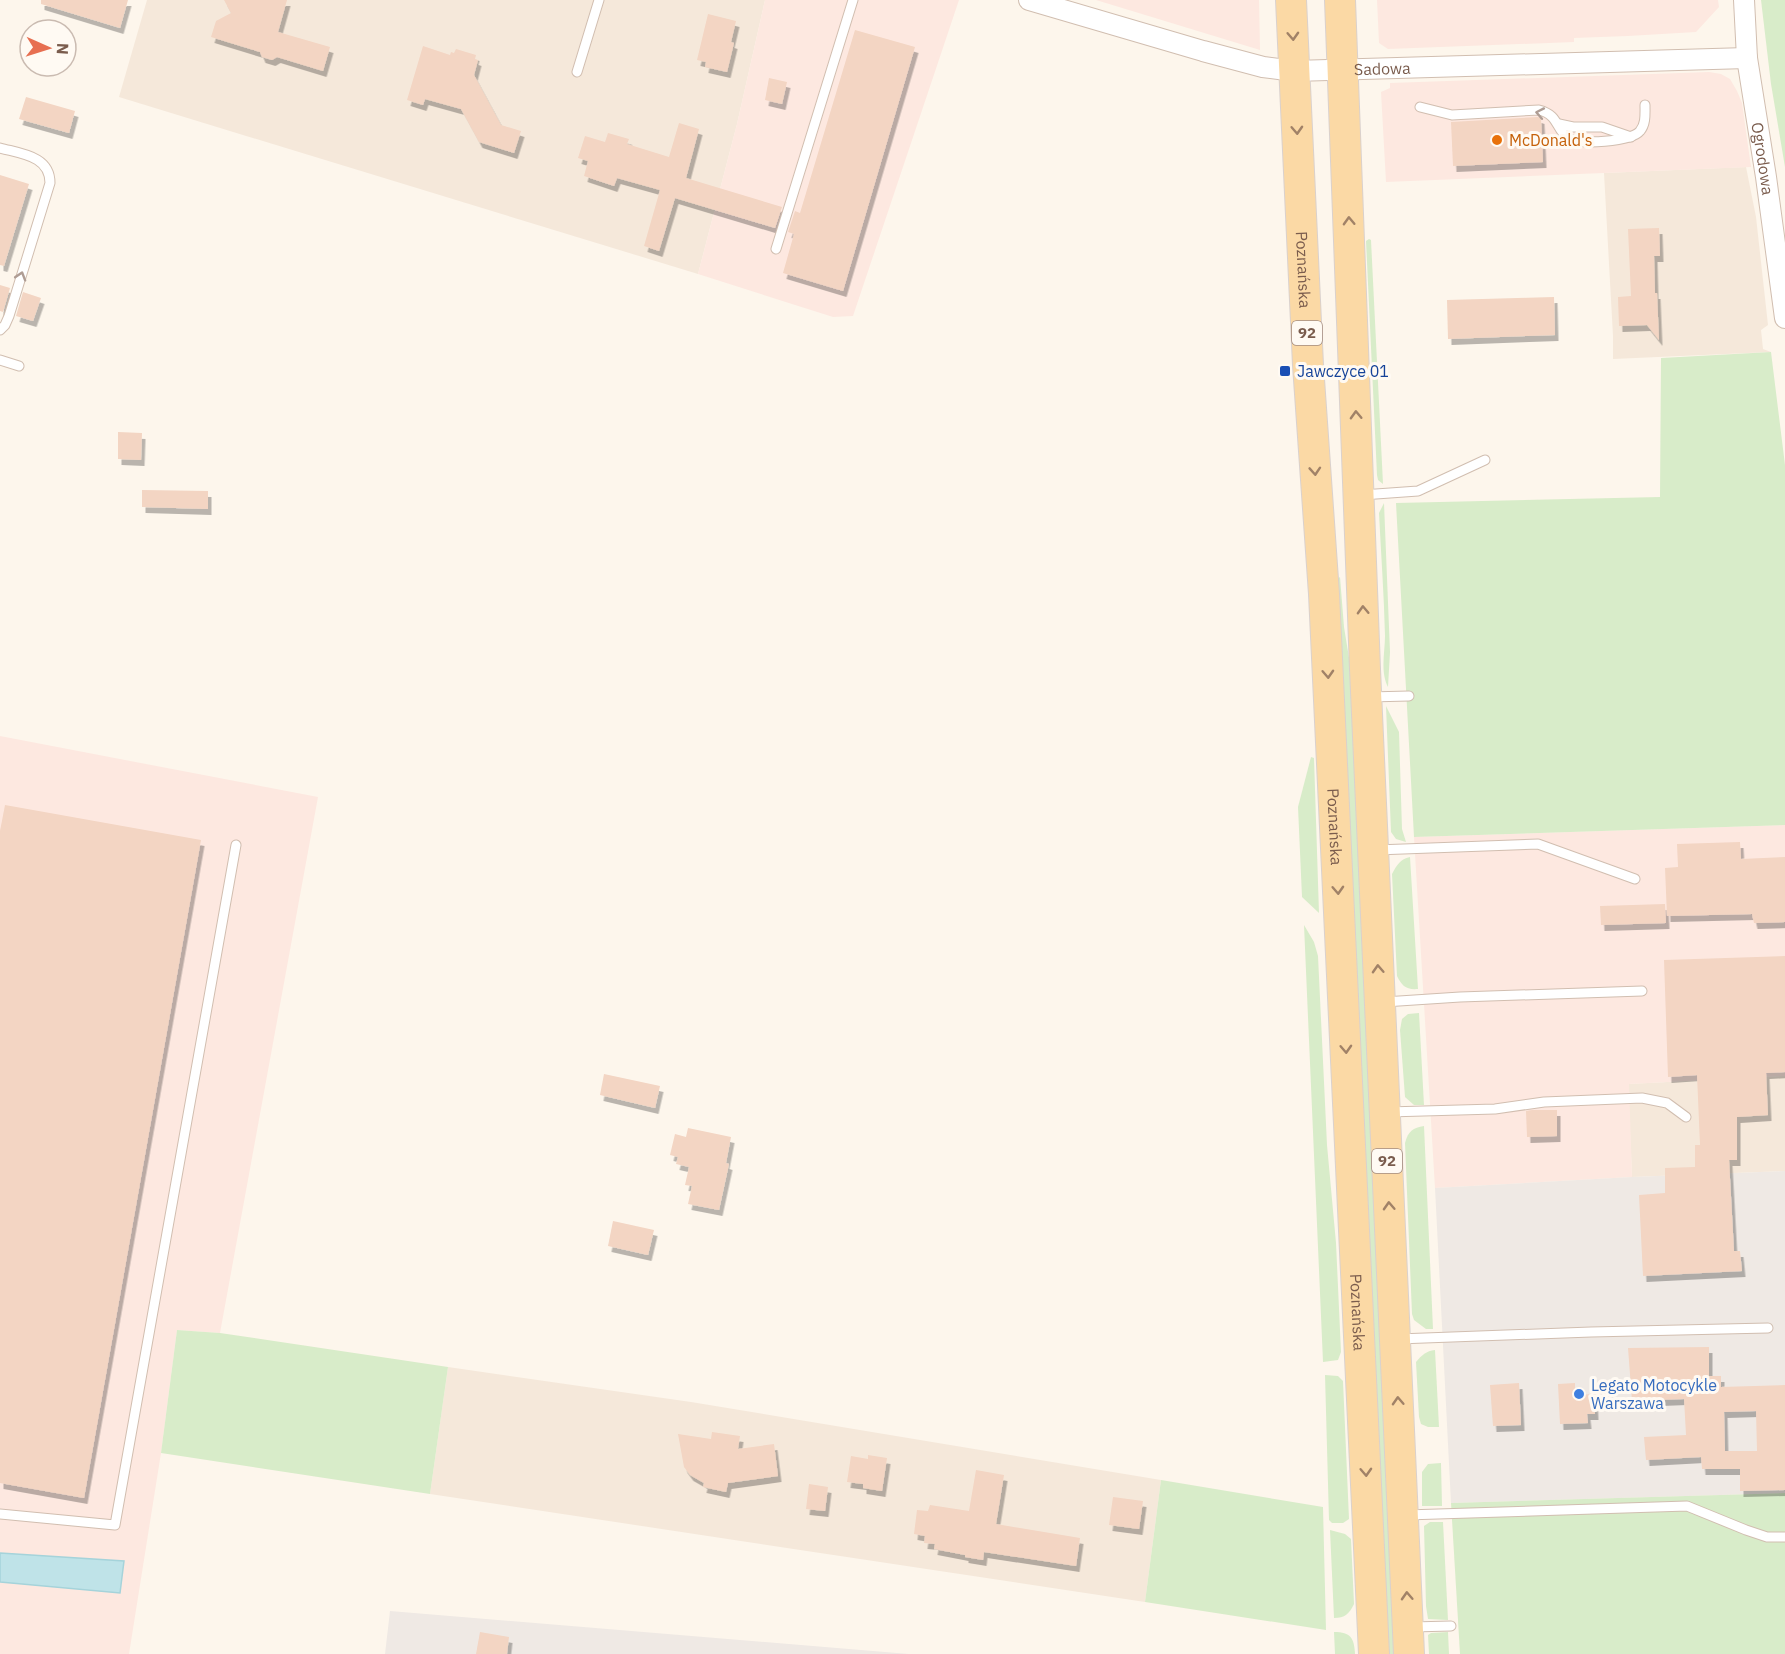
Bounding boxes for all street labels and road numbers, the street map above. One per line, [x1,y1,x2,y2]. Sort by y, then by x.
street label: Sadowa [1354,58,1411,79]
street label: Ogrodowa [1747,121,1778,197]
street label: Poznańska [1292,231,1315,309]
road number: 92 [1292,321,1322,345]
street label: Poznańska [1323,788,1347,866]
road number: 92 [1372,1149,1402,1173]
street label: Poznańska [1346,1273,1370,1352]

